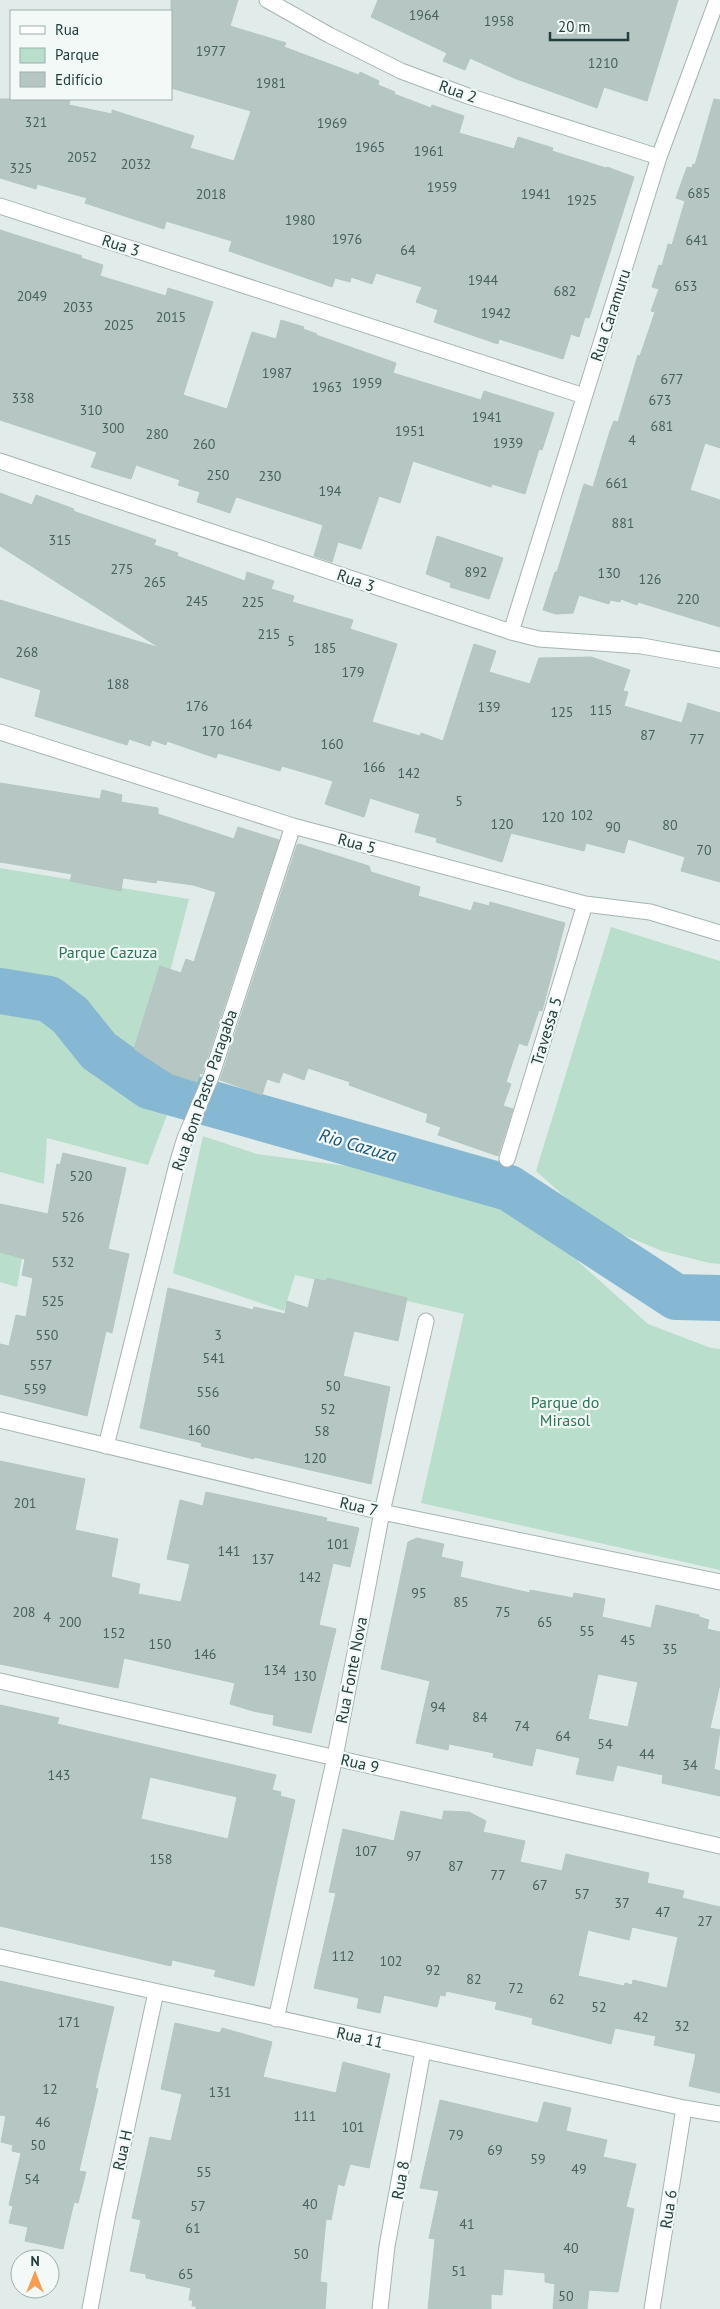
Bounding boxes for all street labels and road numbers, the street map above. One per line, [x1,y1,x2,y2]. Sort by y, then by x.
street label: Rua 2 [436,75,480,107]
street label: Rua 3 [99,229,143,261]
street label: Rua Caramuru [586,266,634,364]
street label: Rua 3 [334,564,378,596]
street label: Rua 5 [336,828,378,858]
street label: Travessa 5 [526,994,566,1068]
street label: Rua Bom Pasto Paragaba [167,1007,241,1173]
street label: Rua 7 [338,1492,380,1520]
street label: Rua Fonte Nova [331,1615,371,1725]
street label: Rua 9 [339,1749,381,1777]
street label: Rua 11 [335,2022,385,2052]
street label: Rua H [108,2128,136,2172]
street label: Rua 8 [387,2159,413,2201]
street label: Rua 6 [655,2188,681,2230]

